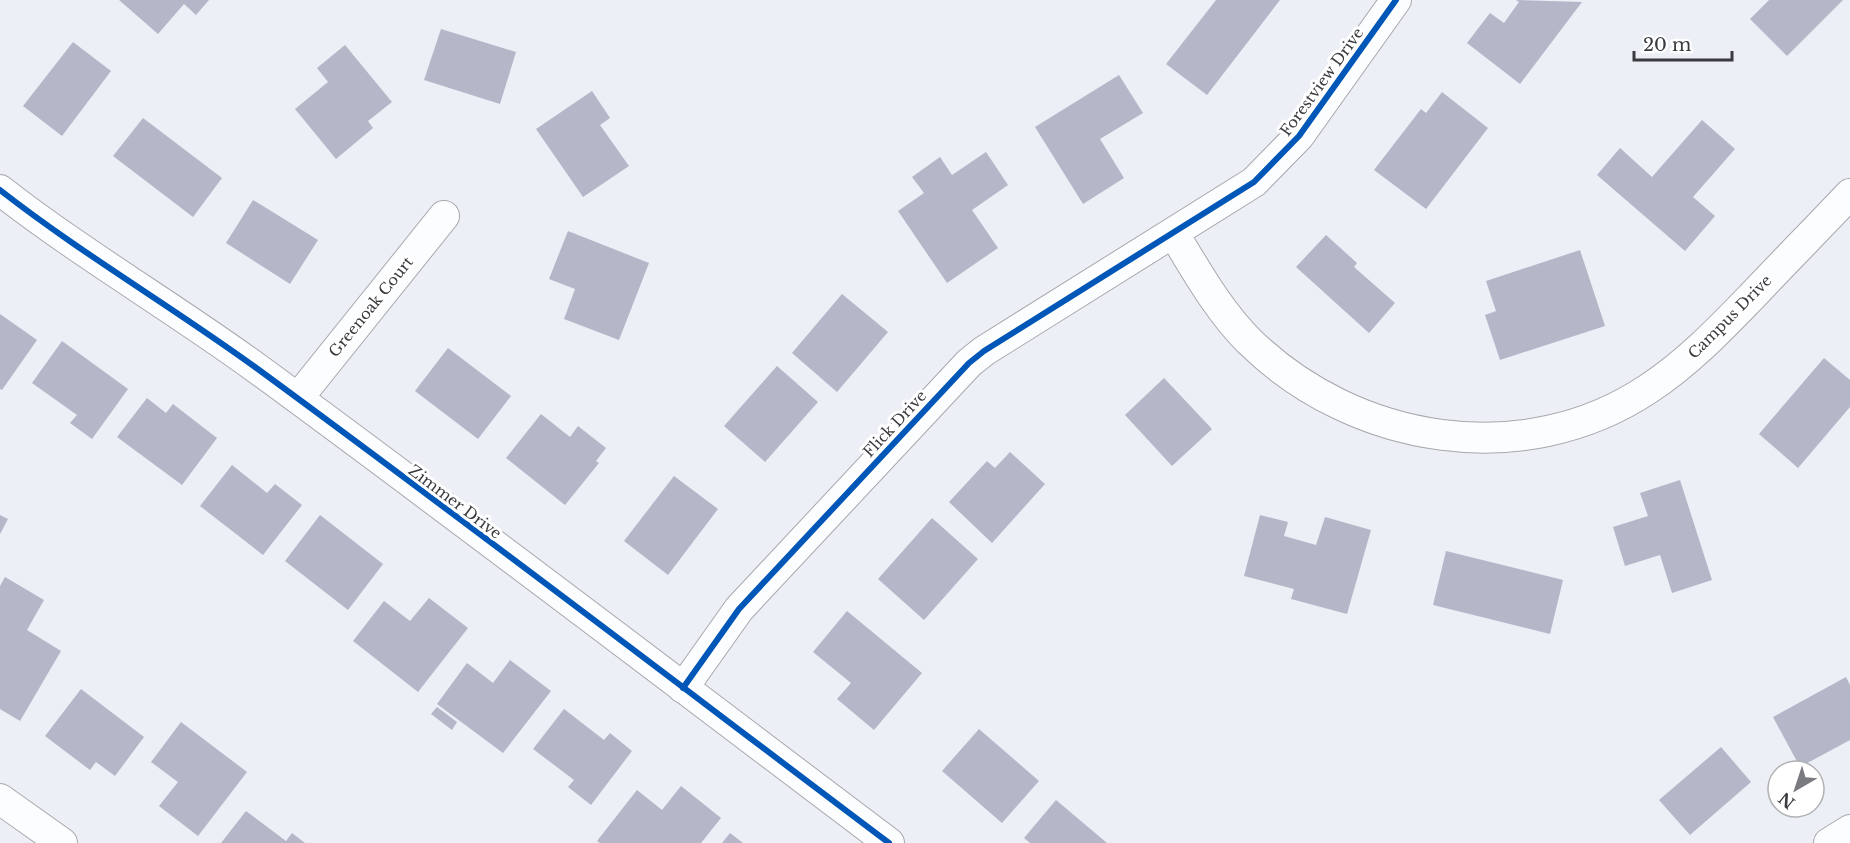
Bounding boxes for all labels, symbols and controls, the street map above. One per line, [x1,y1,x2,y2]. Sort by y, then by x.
street label: Forestview Drive [1276,24,1367,140]
scale bar [1634,24,1732,62]
text: 20 m [1643,34,1691,56]
street label: Greenoak Court [324,252,417,361]
street label: Campus Drive [1684,271,1775,362]
street label: Flick Drive [859,386,930,461]
street label: Zimmer Drive [405,460,506,543]
north arrow [1766,759,1826,819]
text: N [1774,788,1799,813]

